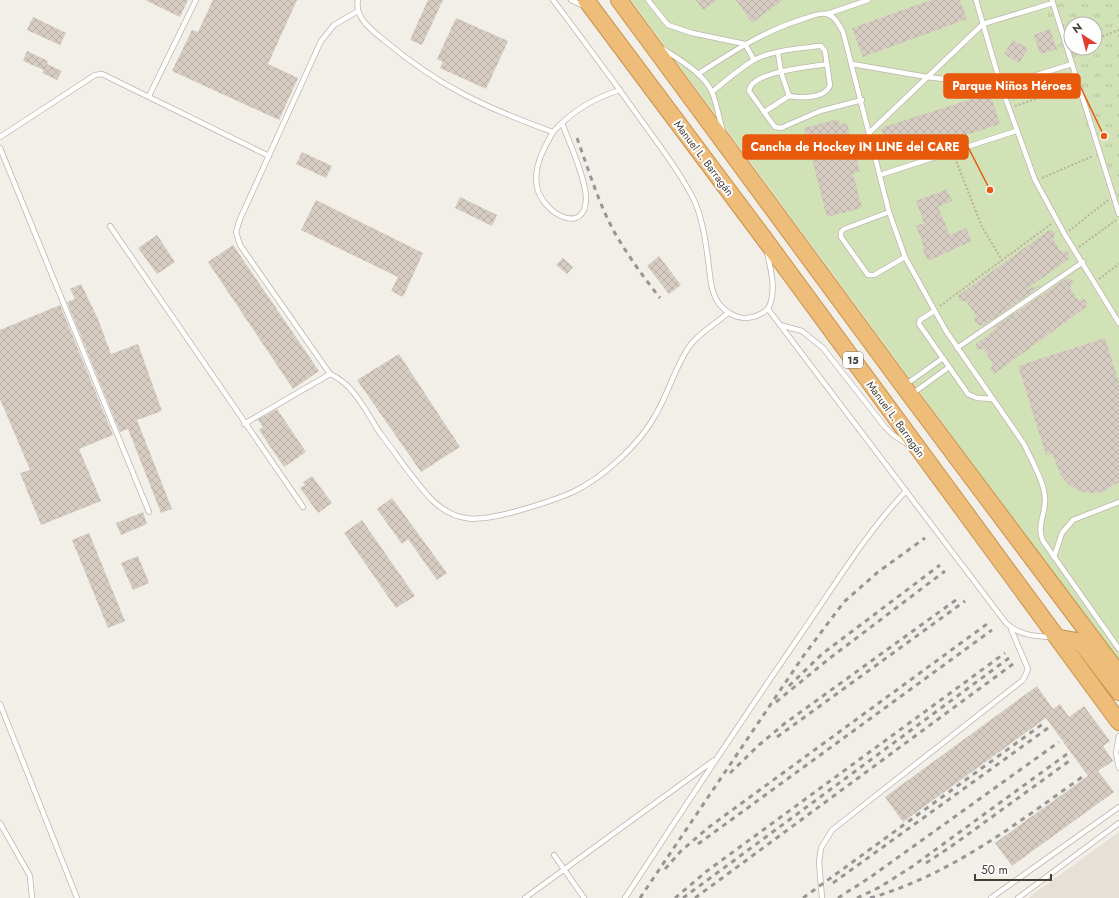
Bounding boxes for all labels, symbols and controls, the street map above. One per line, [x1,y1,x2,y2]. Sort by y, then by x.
north arrow [1063,16,1103,56]
text: N [1069,19,1085,37]
callout: Parque Niños Héroes [944,74,1080,98]
text: Parque Niños Héroes [952,77,1072,95]
street label: Manuel L. Barragán [670,117,738,199]
callout: Cancha de Hockey IN LINE del CARE [743,135,968,159]
text: Cancha de Hockey IN LINE del CARE [751,138,959,156]
road number: 15 [843,352,863,368]
street label: Manuel L. Barragán [863,378,929,460]
scale bar [975,856,1051,882]
text: 50 m [981,861,1008,879]

